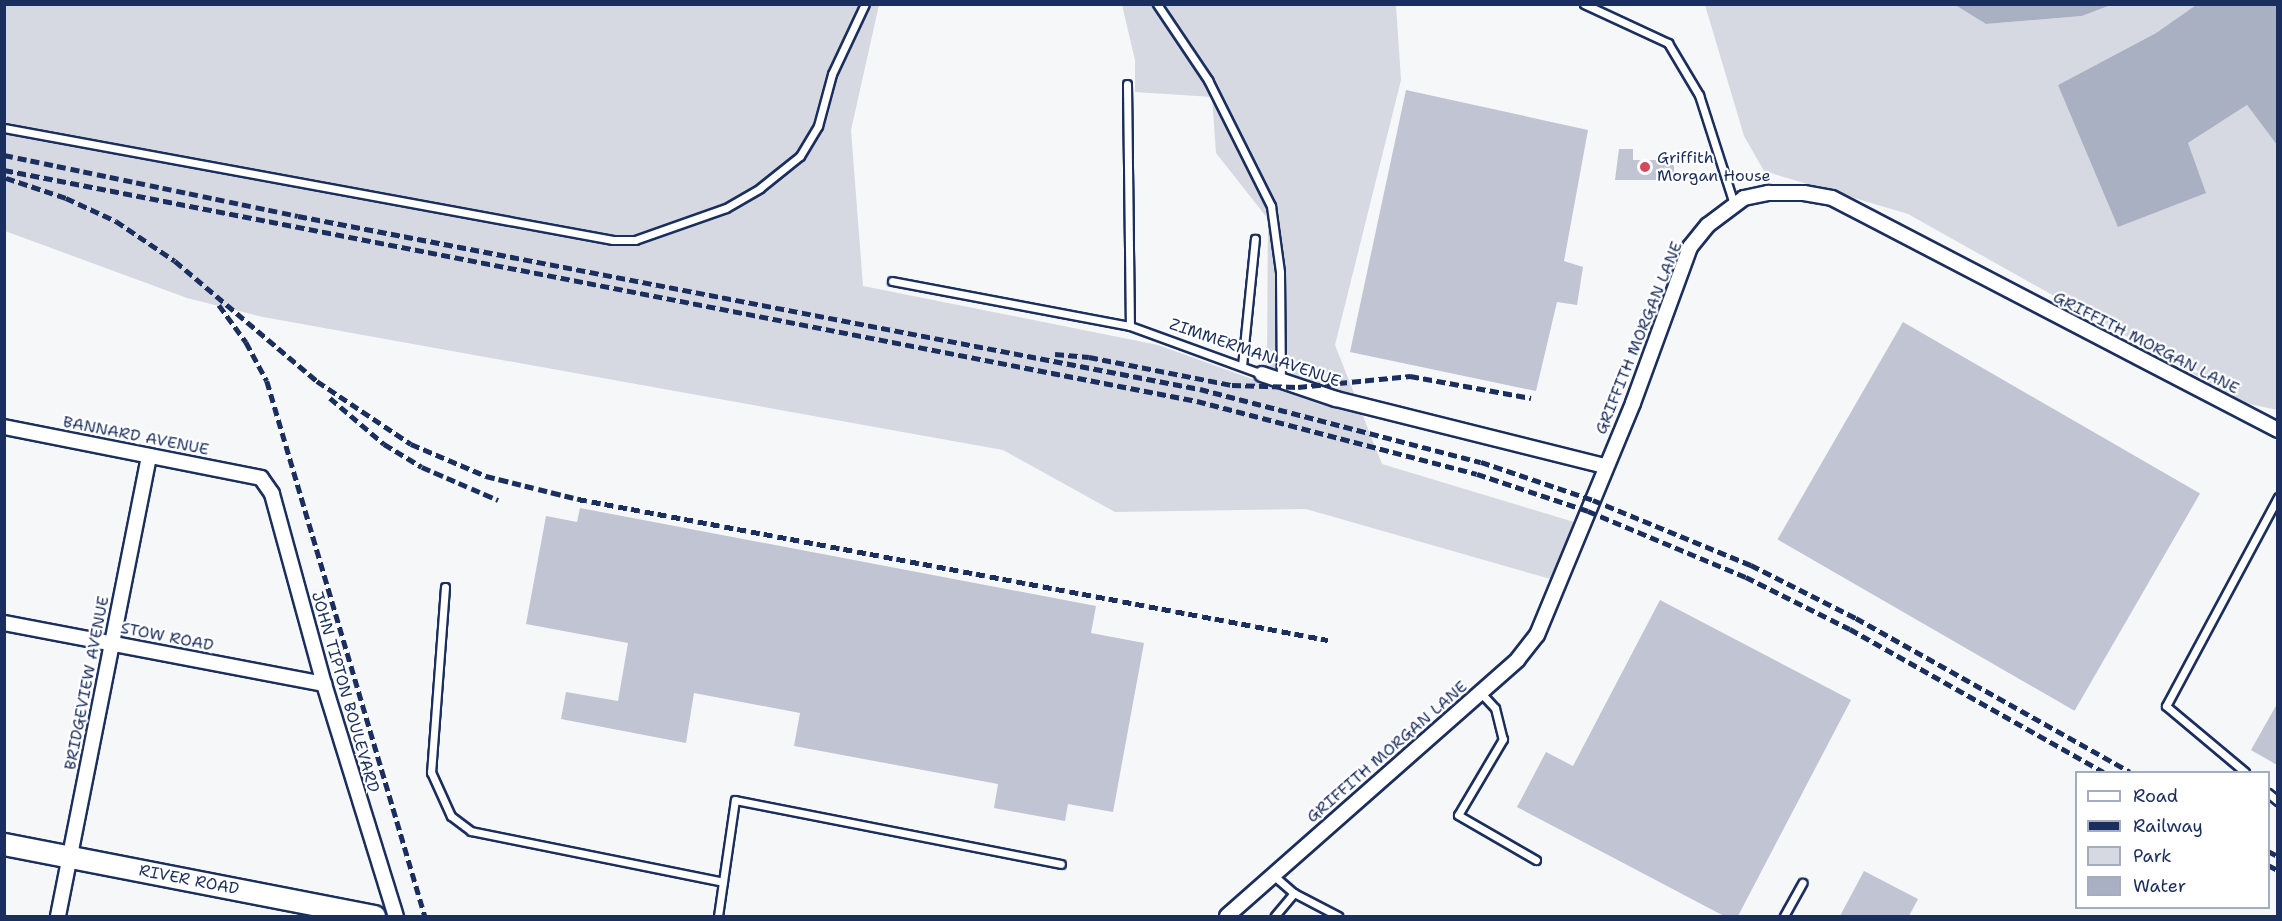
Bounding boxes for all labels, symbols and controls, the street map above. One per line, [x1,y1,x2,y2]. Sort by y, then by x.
place label: Griffith Morgan House [1657,148,1771,186]
marker: Griffith Morgan House [1638,160,1652,174]
street label: GRIFFITH MORGAN LANE [1591,239,1687,437]
street label: GRIFFITH MORGAN LANE [2050,288,2242,398]
street label: ZIMMERMAN AVENUE [1167,315,1343,391]
street label: BANNARD AVENUE [61,412,211,460]
street label: JOHN TIPTON BOULEVARD [307,589,383,795]
street label: BRIDGEVIEW AVENUE [61,594,113,772]
street label: STOW ROAD [119,619,215,655]
street label: GRIFFITH MORGAN LANE [1303,677,1471,827]
legend [2075,771,2270,909]
text: Road [2133,784,2178,808]
text: Railway [2133,814,2203,838]
text: Park [2133,844,2172,868]
street label: RIVER ROAD [137,861,241,899]
text: Water [2133,874,2186,898]

